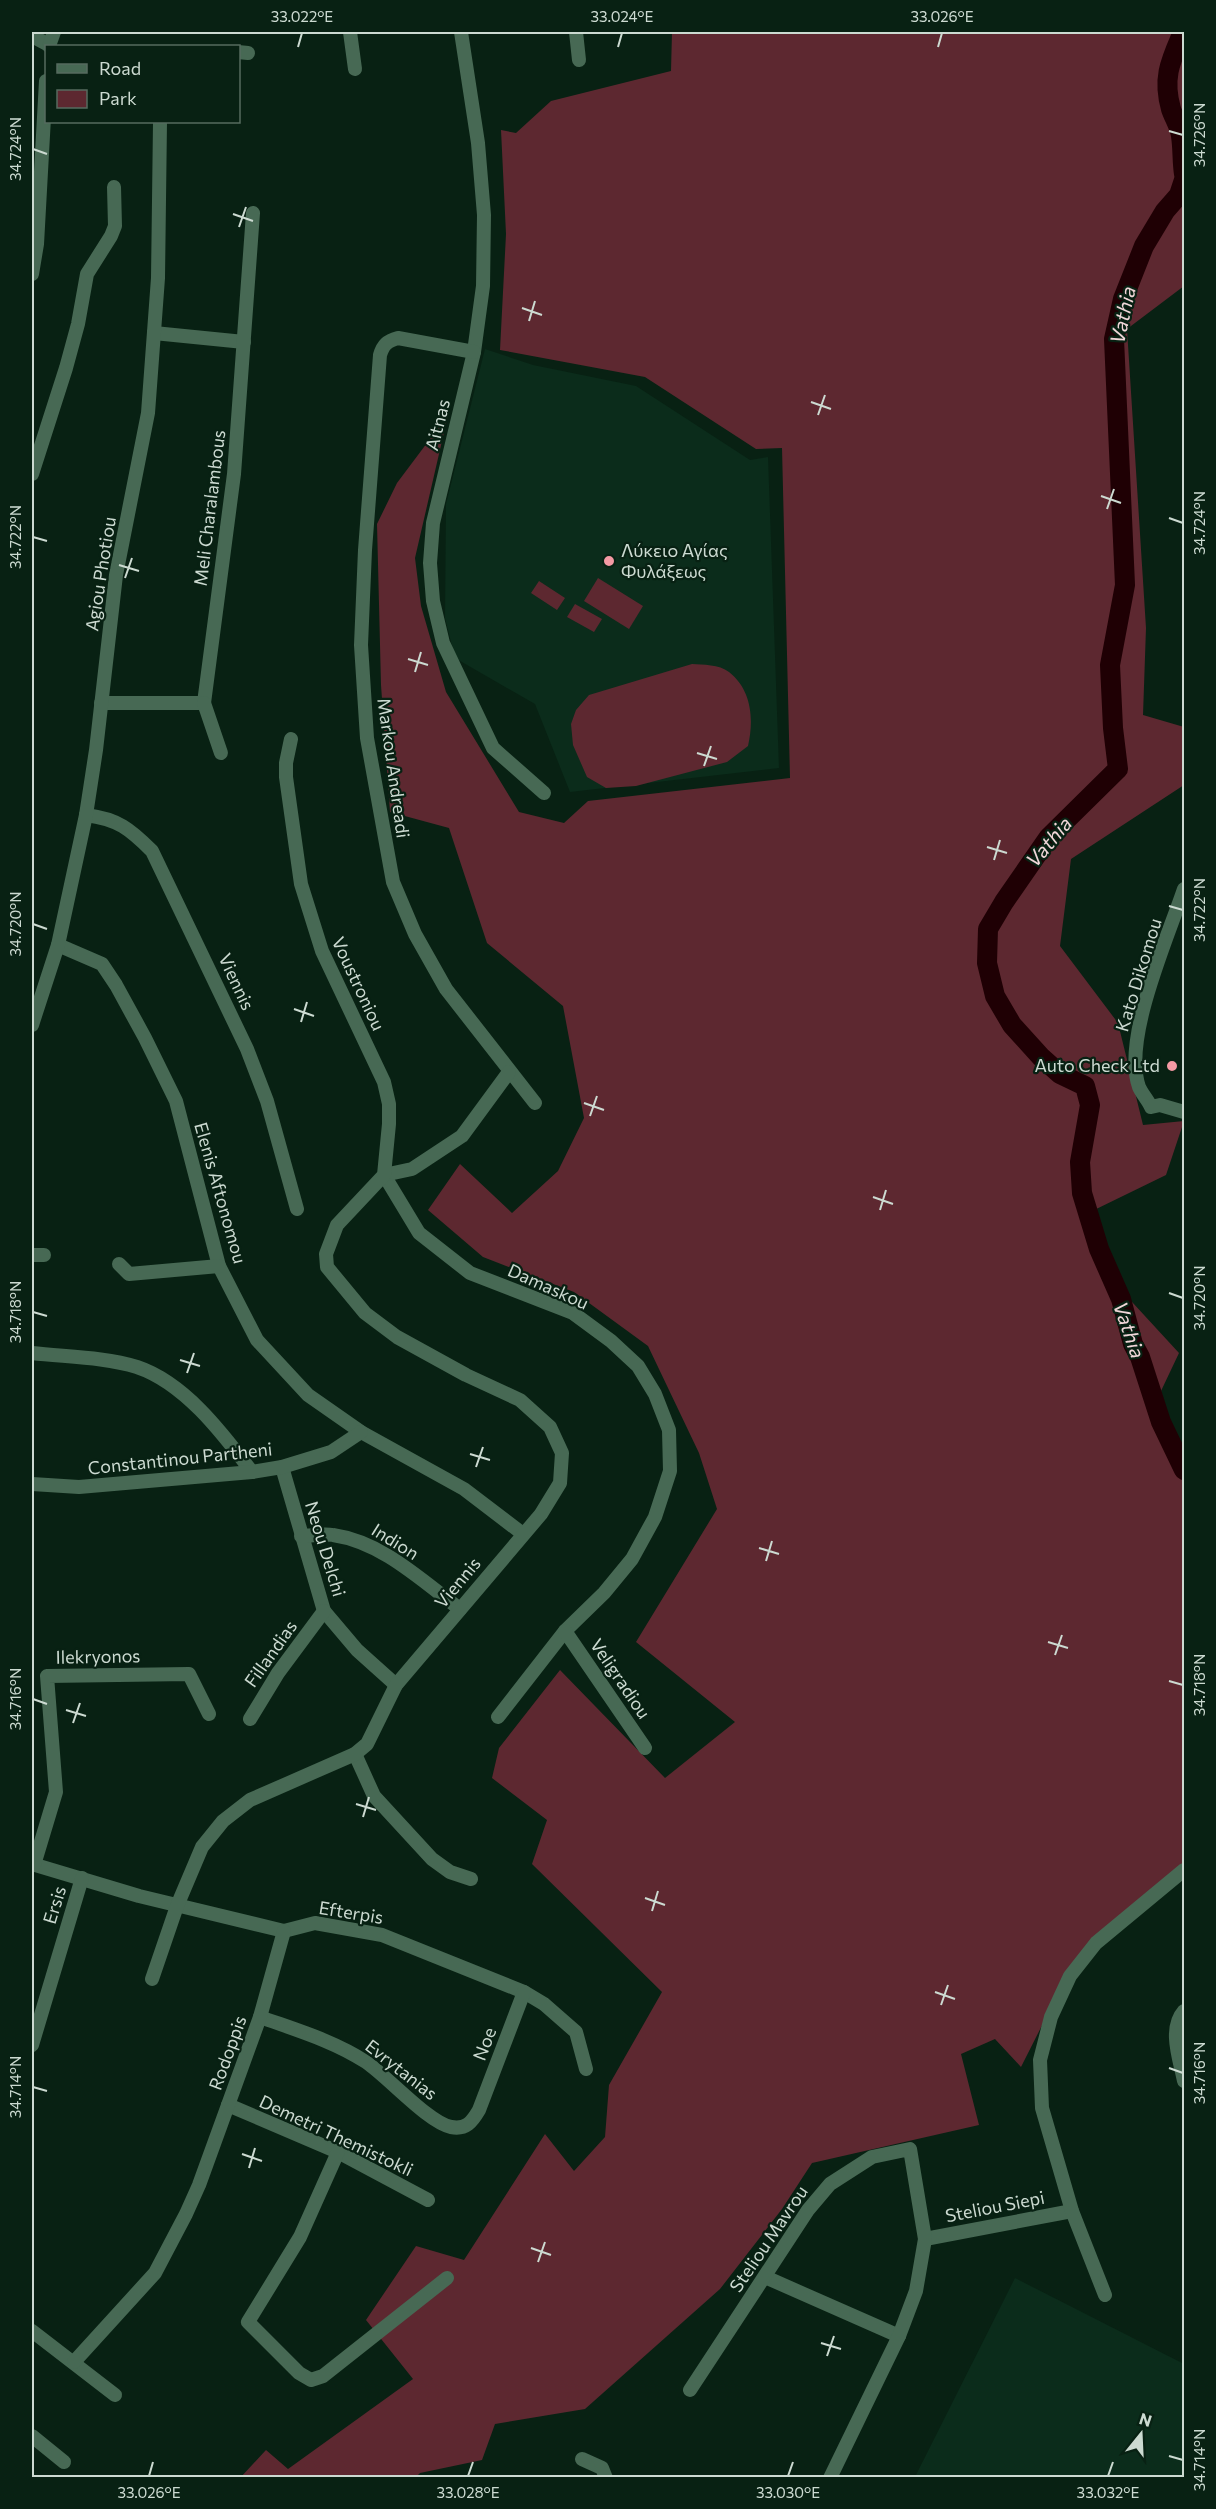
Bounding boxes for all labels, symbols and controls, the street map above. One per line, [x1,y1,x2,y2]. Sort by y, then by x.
text: 33.022°E [271,7,333,25]
text: 33.024°E [591,7,654,25]
text: 33.026°E [910,7,974,25]
legend [45,45,240,123]
text: Road [99,57,141,79]
text: Park [99,87,137,109]
text: 34.726°N [1190,103,1208,167]
text: 34.724°N [6,117,24,181]
water label: Vathia [1104,284,1140,346]
street label: Aitnas [420,397,454,453]
street label: Meli Charalambous [189,429,230,587]
text: 34.724°N [1190,491,1208,555]
text: 34.722°N [6,505,24,569]
street label: Agiou Photiou [80,515,120,633]
place label: Λύκειο Αγίας Φυλάξεως [621,539,728,582]
marker: Λύκειο Αγίας Φυλάξεως [602,554,616,568]
street label: Markou Andreadi [373,696,415,839]
water label: Vathia [1020,811,1076,871]
text: 34.722°N [1190,878,1208,942]
text: 34.720°N [6,891,24,957]
street label: Kato Dikomou [1110,915,1166,1034]
street label: Voustroniou [328,933,390,1034]
street label: Viennis [214,950,260,1013]
place label: Auto Check Ltd [1035,1054,1160,1076]
marker: Auto Check Ltd [1165,1059,1179,1073]
street label: Elenis Aftonomou [190,1119,252,1266]
street label: Damaskou [505,1259,592,1314]
text: 34.720°N [1190,1265,1208,1331]
text: 34.718°N [6,1281,24,1343]
water label: Vathia [1109,1298,1151,1361]
street label: Constantinou Partheni [87,1437,273,1479]
street label: Neou Delchi [301,1498,351,1599]
street label: Indion [368,1518,423,1564]
street label: Viennis [430,1552,485,1612]
street label: Fillandias [239,1616,301,1691]
street label: Veligradiou [586,1634,656,1723]
street label: Ilekryonos [55,1644,141,1668]
text: 34.718°N [1190,1654,1208,1716]
text: 34.716°N [6,1668,24,1730]
street label: Ersis [38,1883,70,1926]
street label: Efterpis [317,1896,385,1928]
street label: Rodoppis [203,2012,251,2093]
street label: Noe [468,2024,500,2063]
street label: Evrytanias [361,2034,442,2104]
text: 34.716°N [1190,2042,1208,2104]
text: 34.714°N [6,2056,24,2118]
street label: Demetri Themistokli [256,2090,417,2180]
street label: Steliou Mavrou [724,2181,812,2296]
street label: Steliou Siepi [943,2186,1046,2226]
north arrow [1111,2404,1171,2464]
text: N [1137,2408,1154,2430]
text: 34.714°N [1190,2429,1208,2491]
text: 33.026°E [117,2483,181,2501]
text: 33.028°E [436,2483,500,2501]
text: 33.030°E [756,2483,820,2501]
text: 33.032°E [1077,2483,1139,2501]

